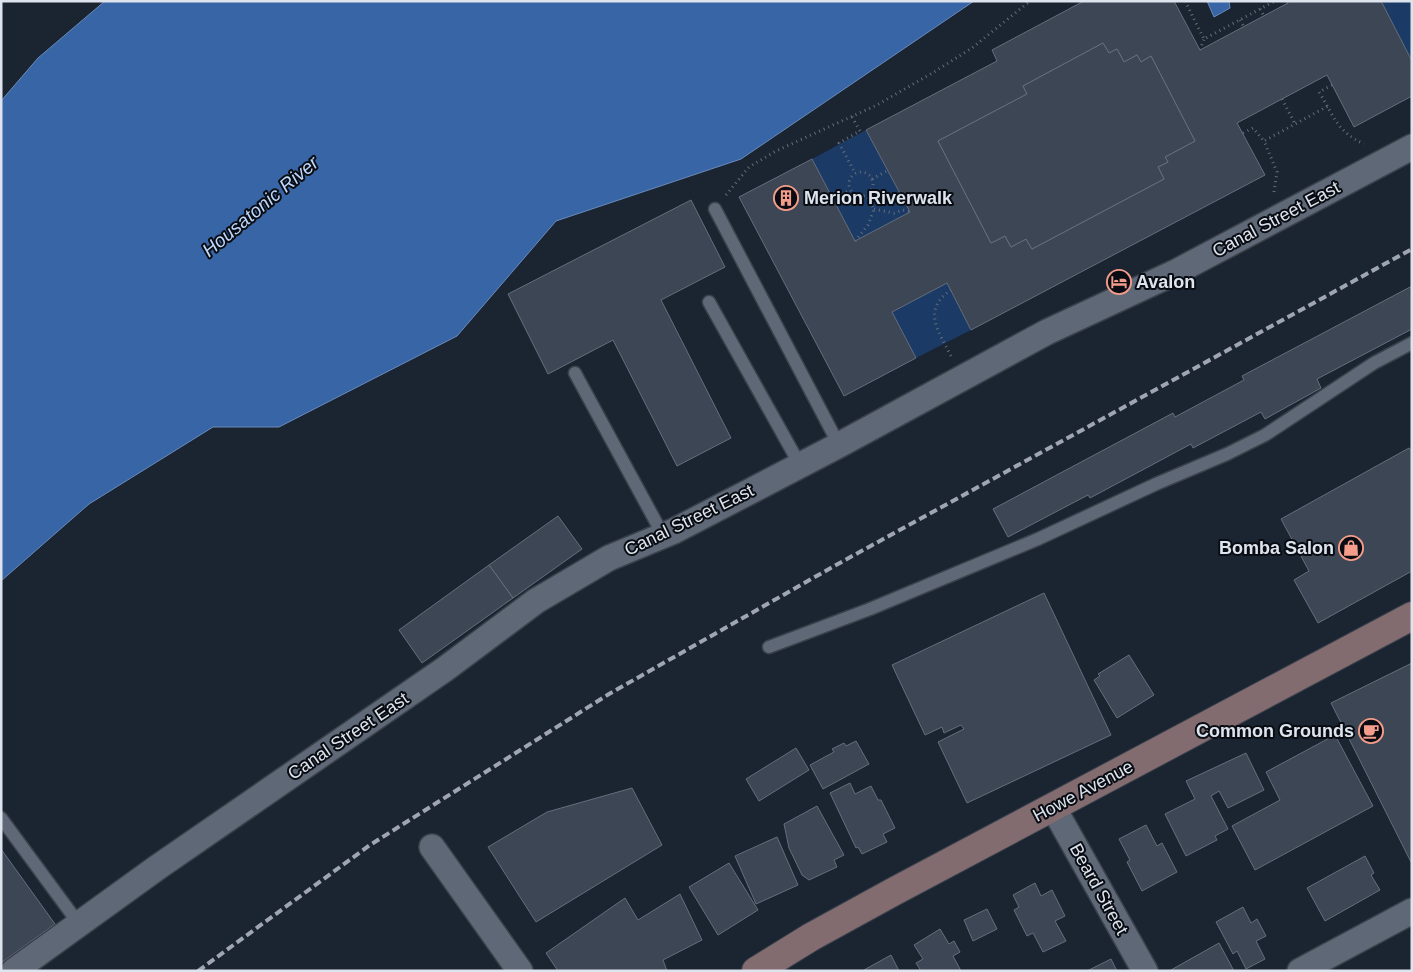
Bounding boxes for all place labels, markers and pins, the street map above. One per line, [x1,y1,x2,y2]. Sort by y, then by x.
building icon: Merion Riverwalk [773,185,799,211]
place label: Merion Riverwalk [804,188,953,208]
hotel icon: Avalon [1106,269,1132,295]
place label: Avalon [1136,272,1195,292]
shop icon: Bomba Salon [1338,535,1364,561]
place label: Bomba Salon [1219,538,1334,558]
cafe icon: Common Grounds [1358,718,1384,744]
place label: Common Grounds [1196,721,1354,741]

